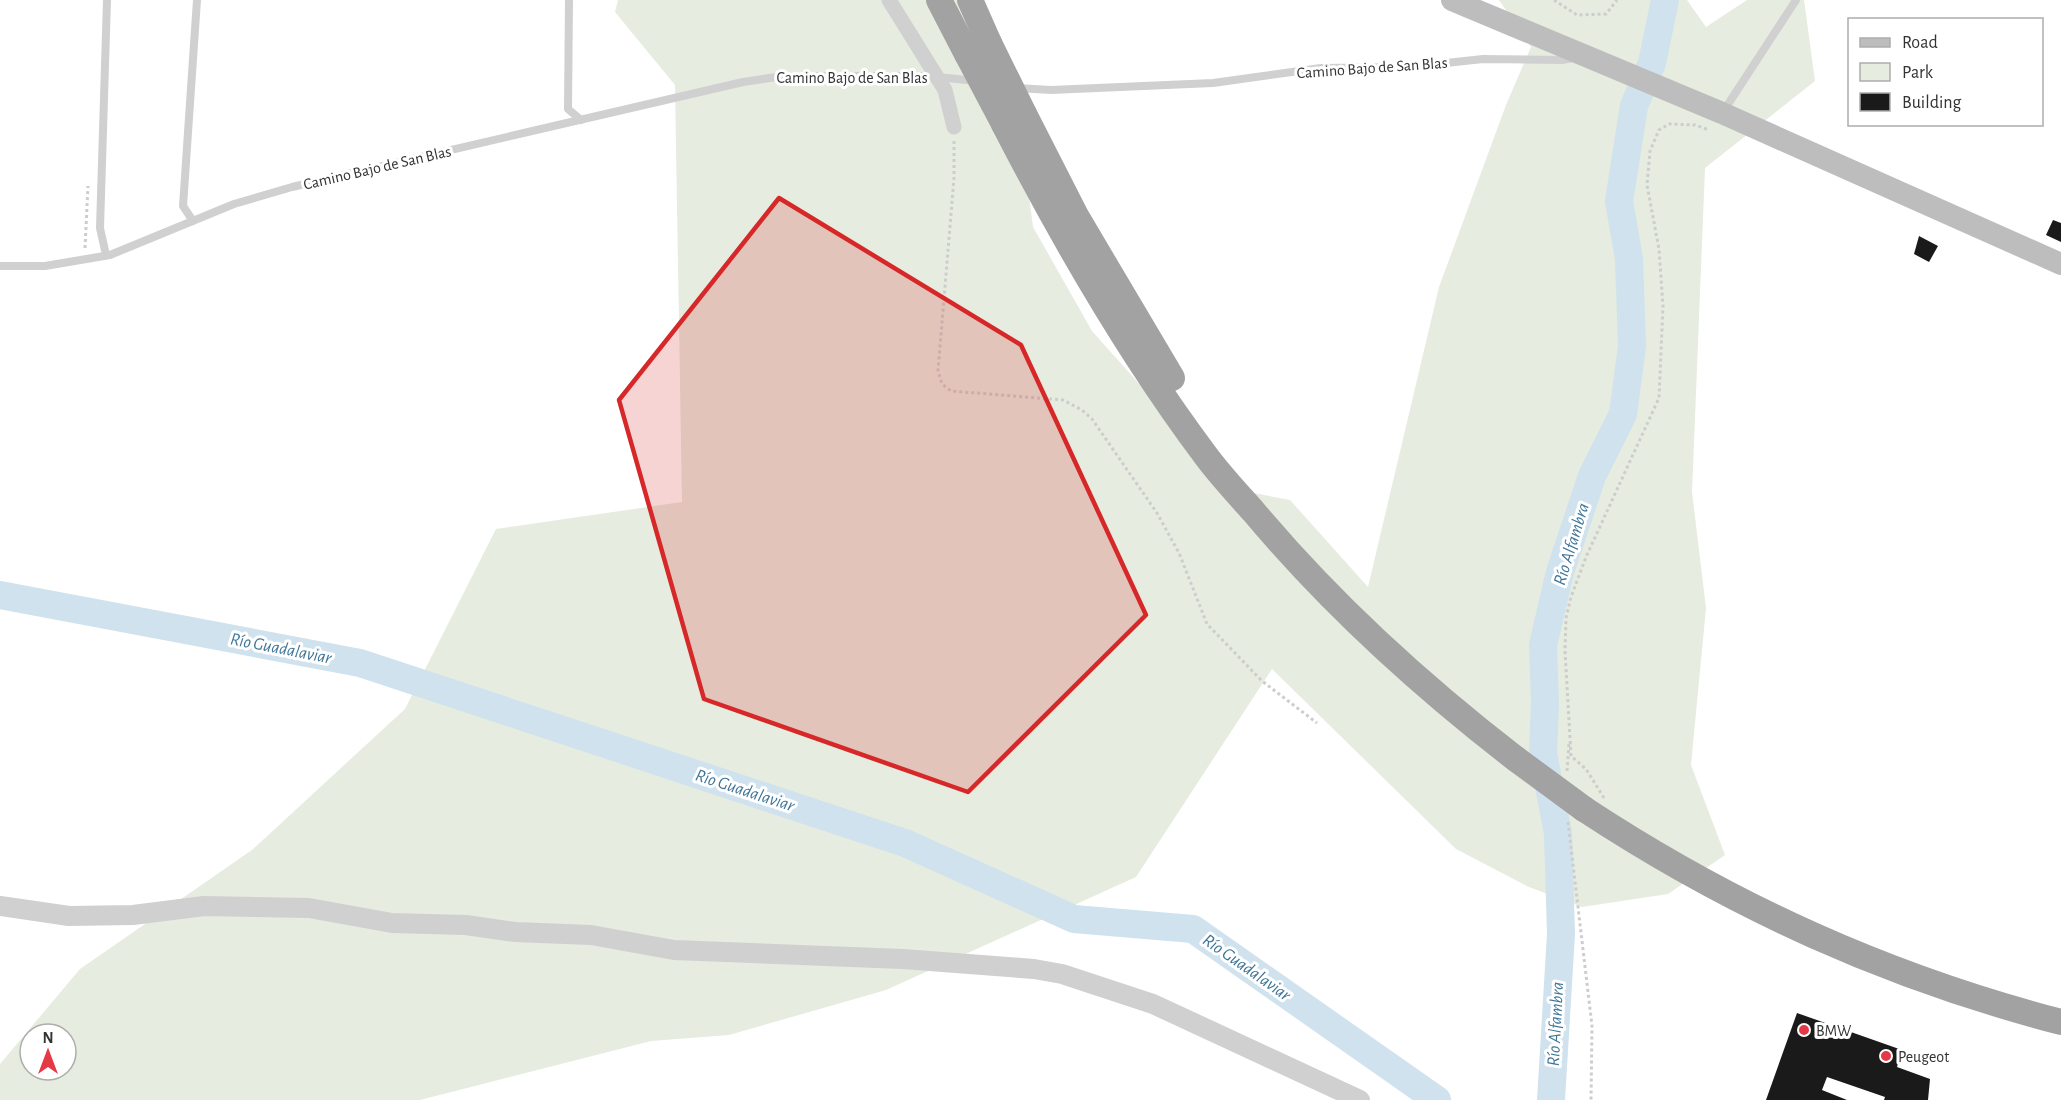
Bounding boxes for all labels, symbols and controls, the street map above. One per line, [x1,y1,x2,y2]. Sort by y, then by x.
legend [1848,18,2043,126]
text: Road [1902,34,1938,52]
street label: Camino Bajo de San Blas [1296,55,1448,82]
text: Park [1902,64,1934,82]
street label: Camino Bajo de San Blas [776,70,928,87]
text: Building [1902,94,1962,112]
street label: Camino Bajo de San Blas [302,143,453,194]
water label: Río Alfambra [1551,501,1593,587]
water label: Río Guadalaviar [229,630,334,668]
water label: Río Guadalaviar [693,767,797,816]
water label: Río Guadalaviar [1199,931,1295,1005]
water label: Río Alfambra [1545,981,1567,1067]
north arrow [18,1022,78,1082]
marker: BMW [1797,1023,1811,1037]
place label: BMW [1816,1023,1852,1039]
text: N [42,1030,54,1046]
marker: Peugeot [1879,1049,1893,1063]
place label: Peugeot [1898,1049,1949,1065]

